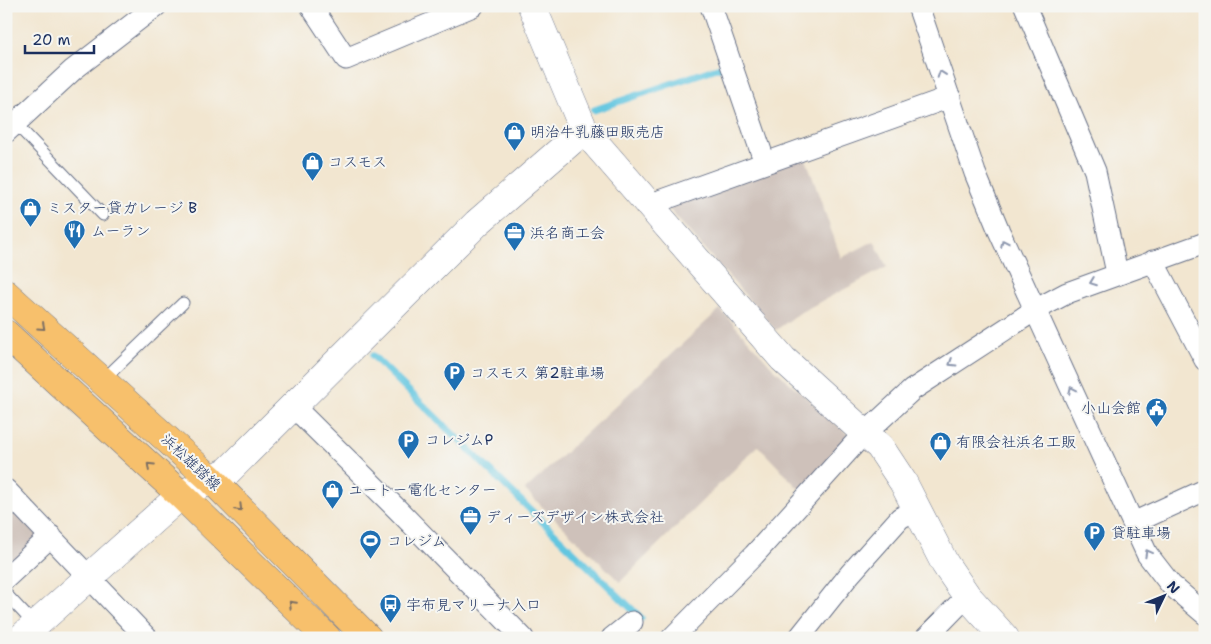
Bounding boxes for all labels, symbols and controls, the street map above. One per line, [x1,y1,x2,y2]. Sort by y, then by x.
scale bar [25,22,94,54]
text: 20 m [32,30,71,50]
one-way arrow [937,70,947,79]
shop icon: 明治牛乳藤田販売店 [502,120,526,151]
place label: 明治牛乳藤田販売店 [530,122,665,142]
shop icon: コスモス [300,150,324,181]
place label: コスモス [328,152,387,172]
shop icon: ミスター貸ガレージ B [19,196,43,227]
place label: ミスター貸ガレージ B [47,198,197,218]
restaurant icon: ムーラン [63,219,87,250]
place label: ムーラン [91,221,150,241]
office icon: 浜名商工会 [502,221,526,252]
place label: 浜名商工会 [530,223,605,243]
one-way arrow [1000,239,1010,248]
one-way arrow [1089,276,1098,286]
one-way arrow [37,321,46,330]
one-way arrow [948,356,957,366]
parking icon: コスモス 第2駐車場 [442,361,466,392]
place label: コスモス 第2駐車場 [470,363,605,383]
one-way arrow [1067,386,1078,395]
public building icon: 小山会館 [1145,396,1169,427]
place label: 小山会館 [1081,398,1141,418]
parking icon: コレジムP [397,428,421,459]
street label: 浜松雄踏線 [157,429,225,495]
place label: コレジムP [425,430,493,450]
shop icon: 有限会社浜名工販 [928,430,952,461]
place label: 有限会社浜名工販 [956,432,1076,452]
one-way arrow [147,463,156,472]
shop icon: ユートー電化センター [320,478,344,509]
place label: ユートー電化センター [348,480,497,500]
one-way arrow [233,502,242,511]
office icon: ディーズデザイン株式会社 [458,505,482,536]
place label: ディーズデザイン株式会社 [486,507,664,527]
parking icon: 貸駐車場 [1083,521,1107,552]
place label: 貸駐車場 [1111,523,1171,543]
sports icon: コレジム [359,529,383,560]
place label: コレジム [387,531,446,551]
one-way arrow [1144,550,1154,559]
north arrow [1138,572,1188,622]
text: N [1163,577,1184,597]
bus stop icon: 宇布見マリーナ入口 [378,593,402,624]
place label: 宇布見マリーナ入口 [406,595,541,615]
one-way arrow [289,600,298,609]

